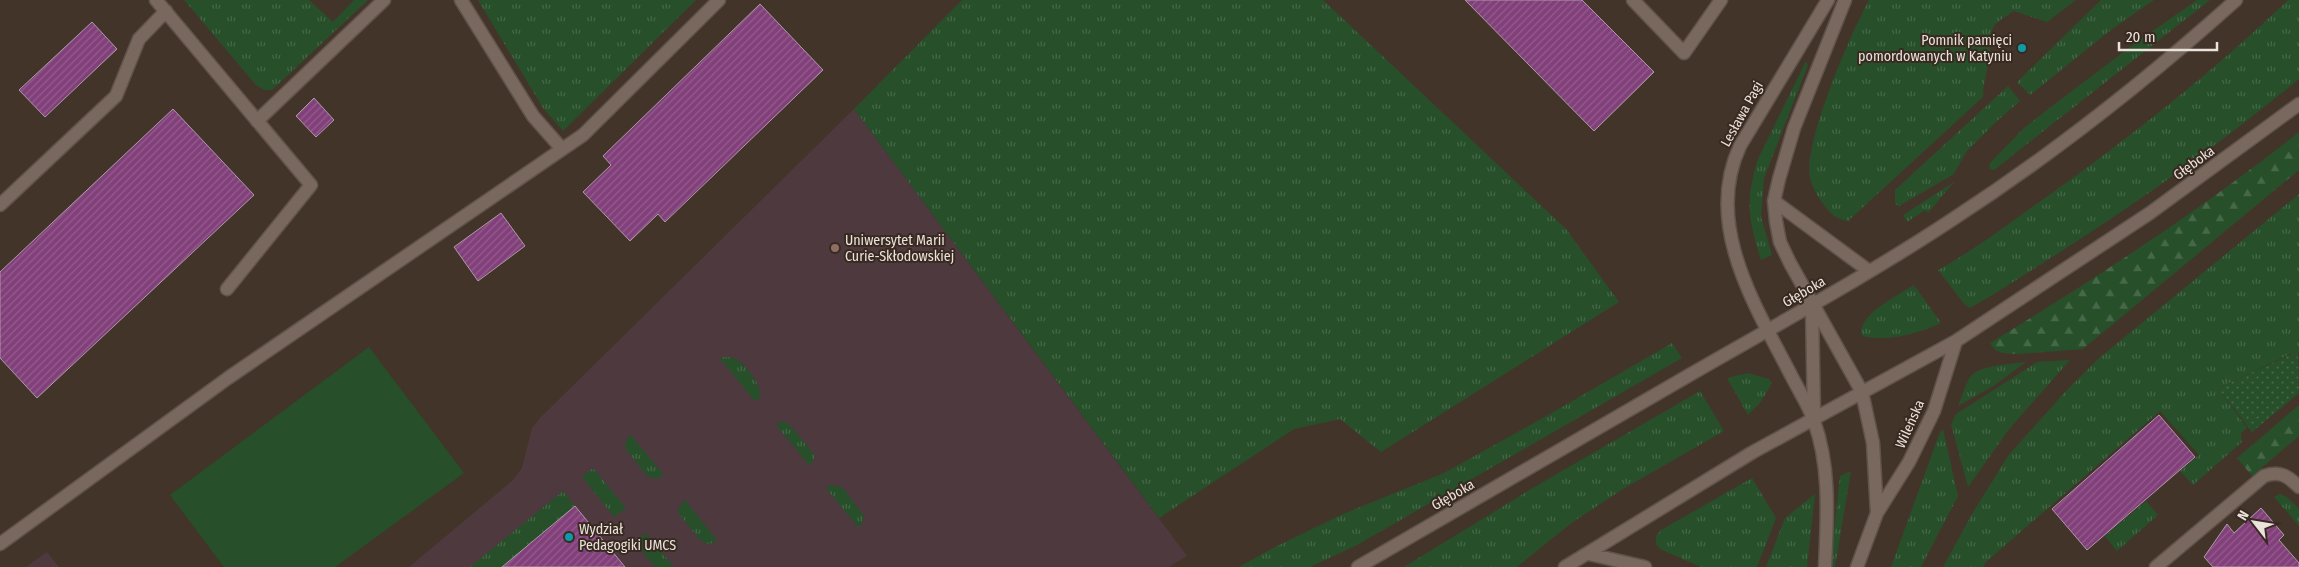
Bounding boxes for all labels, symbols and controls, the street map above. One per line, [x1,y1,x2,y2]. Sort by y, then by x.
scale bar [2119,20,2216,52]
text: 20 m [2126,28,2156,46]
place label: Pomnik pamięci pomordowanych w Katyniu [1858,32,2012,65]
marker: Pomnik pamięci pomordowanych w Katyniu [2016,42,2028,54]
street label: Lesława Pagi [1717,78,1767,150]
street label: Głęboka [2170,142,2218,184]
place label: Uniwersytet Marii Curie-Skłodowskiej [845,232,954,265]
marker: Uniwersytet Marii Curie-Skłodowskiej [829,242,841,254]
street label: Głęboka [1779,273,1829,311]
street label: Wileńska [1892,397,1928,451]
street label: Głęboka [1428,476,1478,514]
north arrow [2229,497,2279,547]
text: N [2234,508,2253,524]
place label: Wydział Pedagogiki UMCS [579,521,676,554]
marker: Wydział Pedagogiki UMCS [563,531,575,543]

